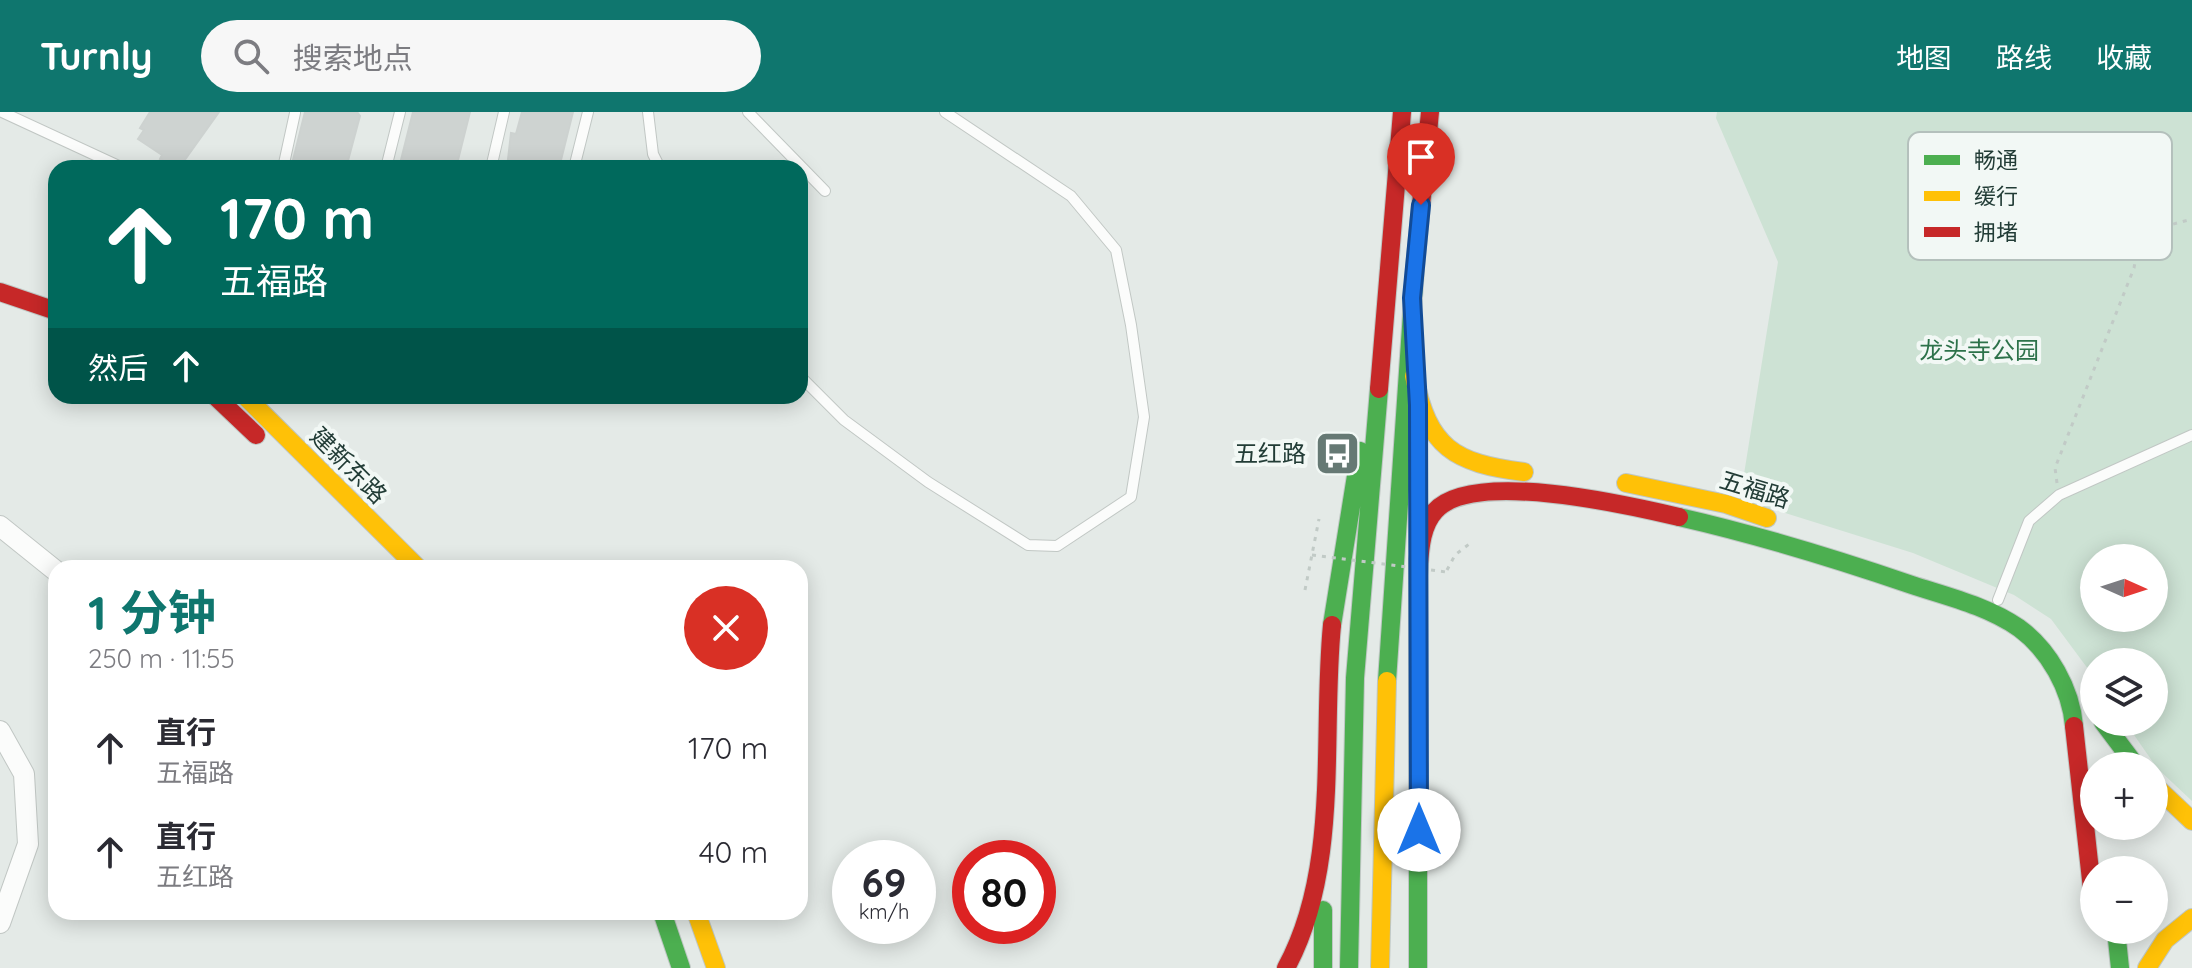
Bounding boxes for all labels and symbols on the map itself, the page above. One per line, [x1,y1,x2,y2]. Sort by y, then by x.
pin [1387,123,1455,205]
legend [1908,132,2172,260]
text: 畅通 [1974,146,2018,174]
text: 缓行 [1974,182,2018,210]
text: 拥堵 [1974,218,2018,246]
park label: 龙头寺公园 [1919,335,2039,365]
street label: 建新东路 [304,420,394,510]
bus stop icon: 五红路 [1313,429,1361,477]
place label: 五红路 [1234,438,1306,468]
street label: 五福路 [1716,464,1794,514]
north arrow [2080,544,2168,632]
position arrow [1377,788,1461,872]
speed limit sign: 80 [952,840,1056,944]

